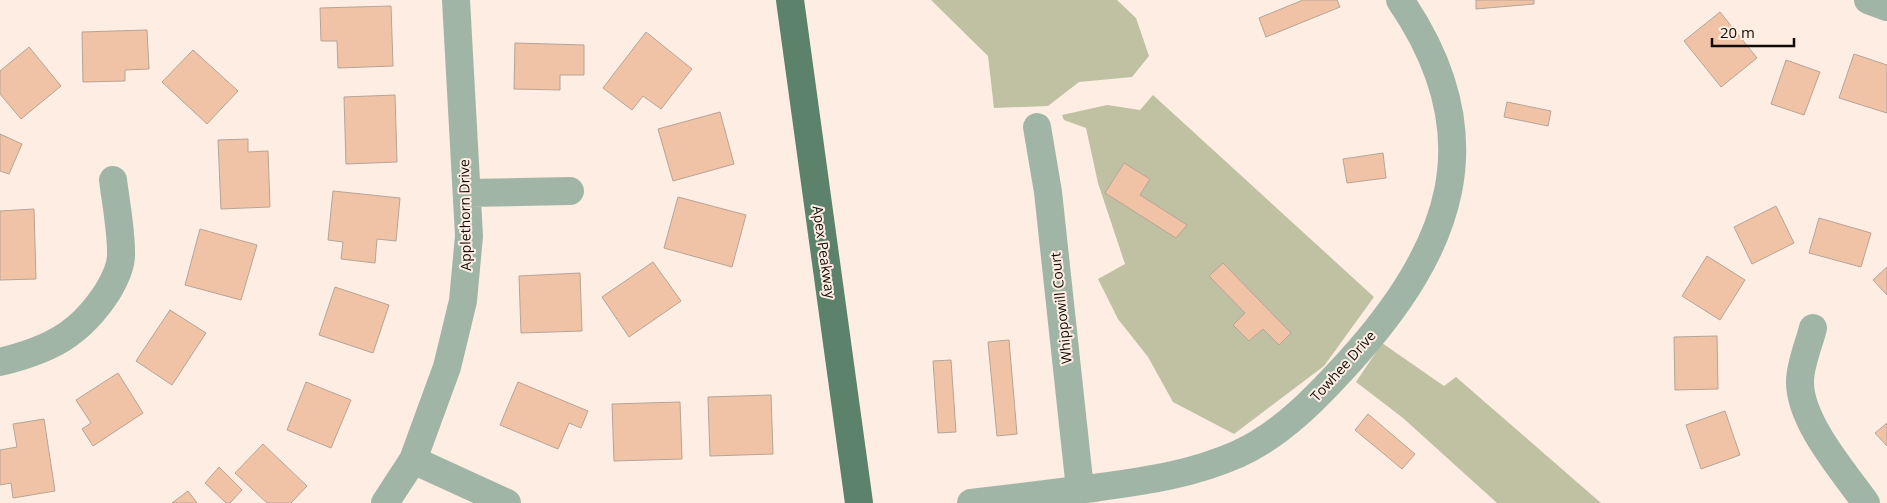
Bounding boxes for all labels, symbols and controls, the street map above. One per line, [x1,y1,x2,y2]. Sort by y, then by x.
scale bar [1712,15,1794,47]
text: 20 m [1720,22,1755,42]
street label: Applethorn Drive [454,159,475,271]
street label: Apex Peakway [809,204,841,300]
street label: Whippowill Court [1045,251,1076,365]
street label: Towhee Drive [1306,326,1380,405]

